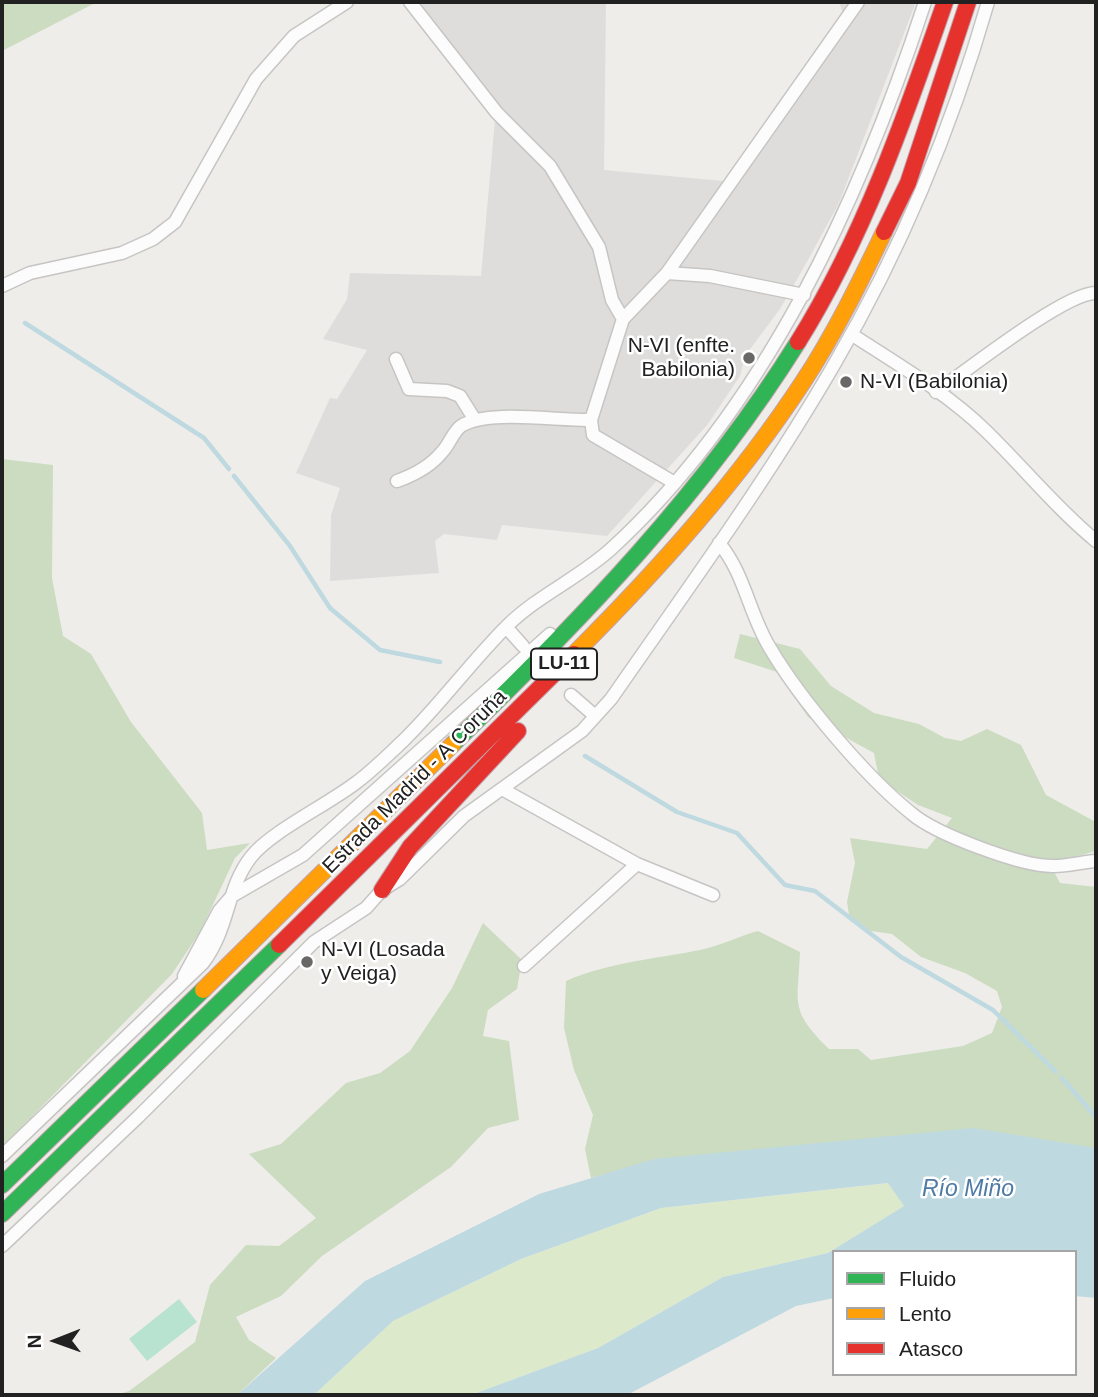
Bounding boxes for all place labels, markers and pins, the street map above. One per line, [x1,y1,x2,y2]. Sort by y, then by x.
place label: N-VI (enfte. Babilonia) [628,333,735,383]
marker: N-VI (enfte. Babilonia) [741,350,757,366]
place label: N-VI (Babilonia) [860,369,1008,395]
marker: N-VI (Babilonia) [838,374,854,390]
place label: N-VI (Losada y Veiga) [321,937,445,987]
marker: N-VI (Losada y Veiga) [299,954,315,970]

